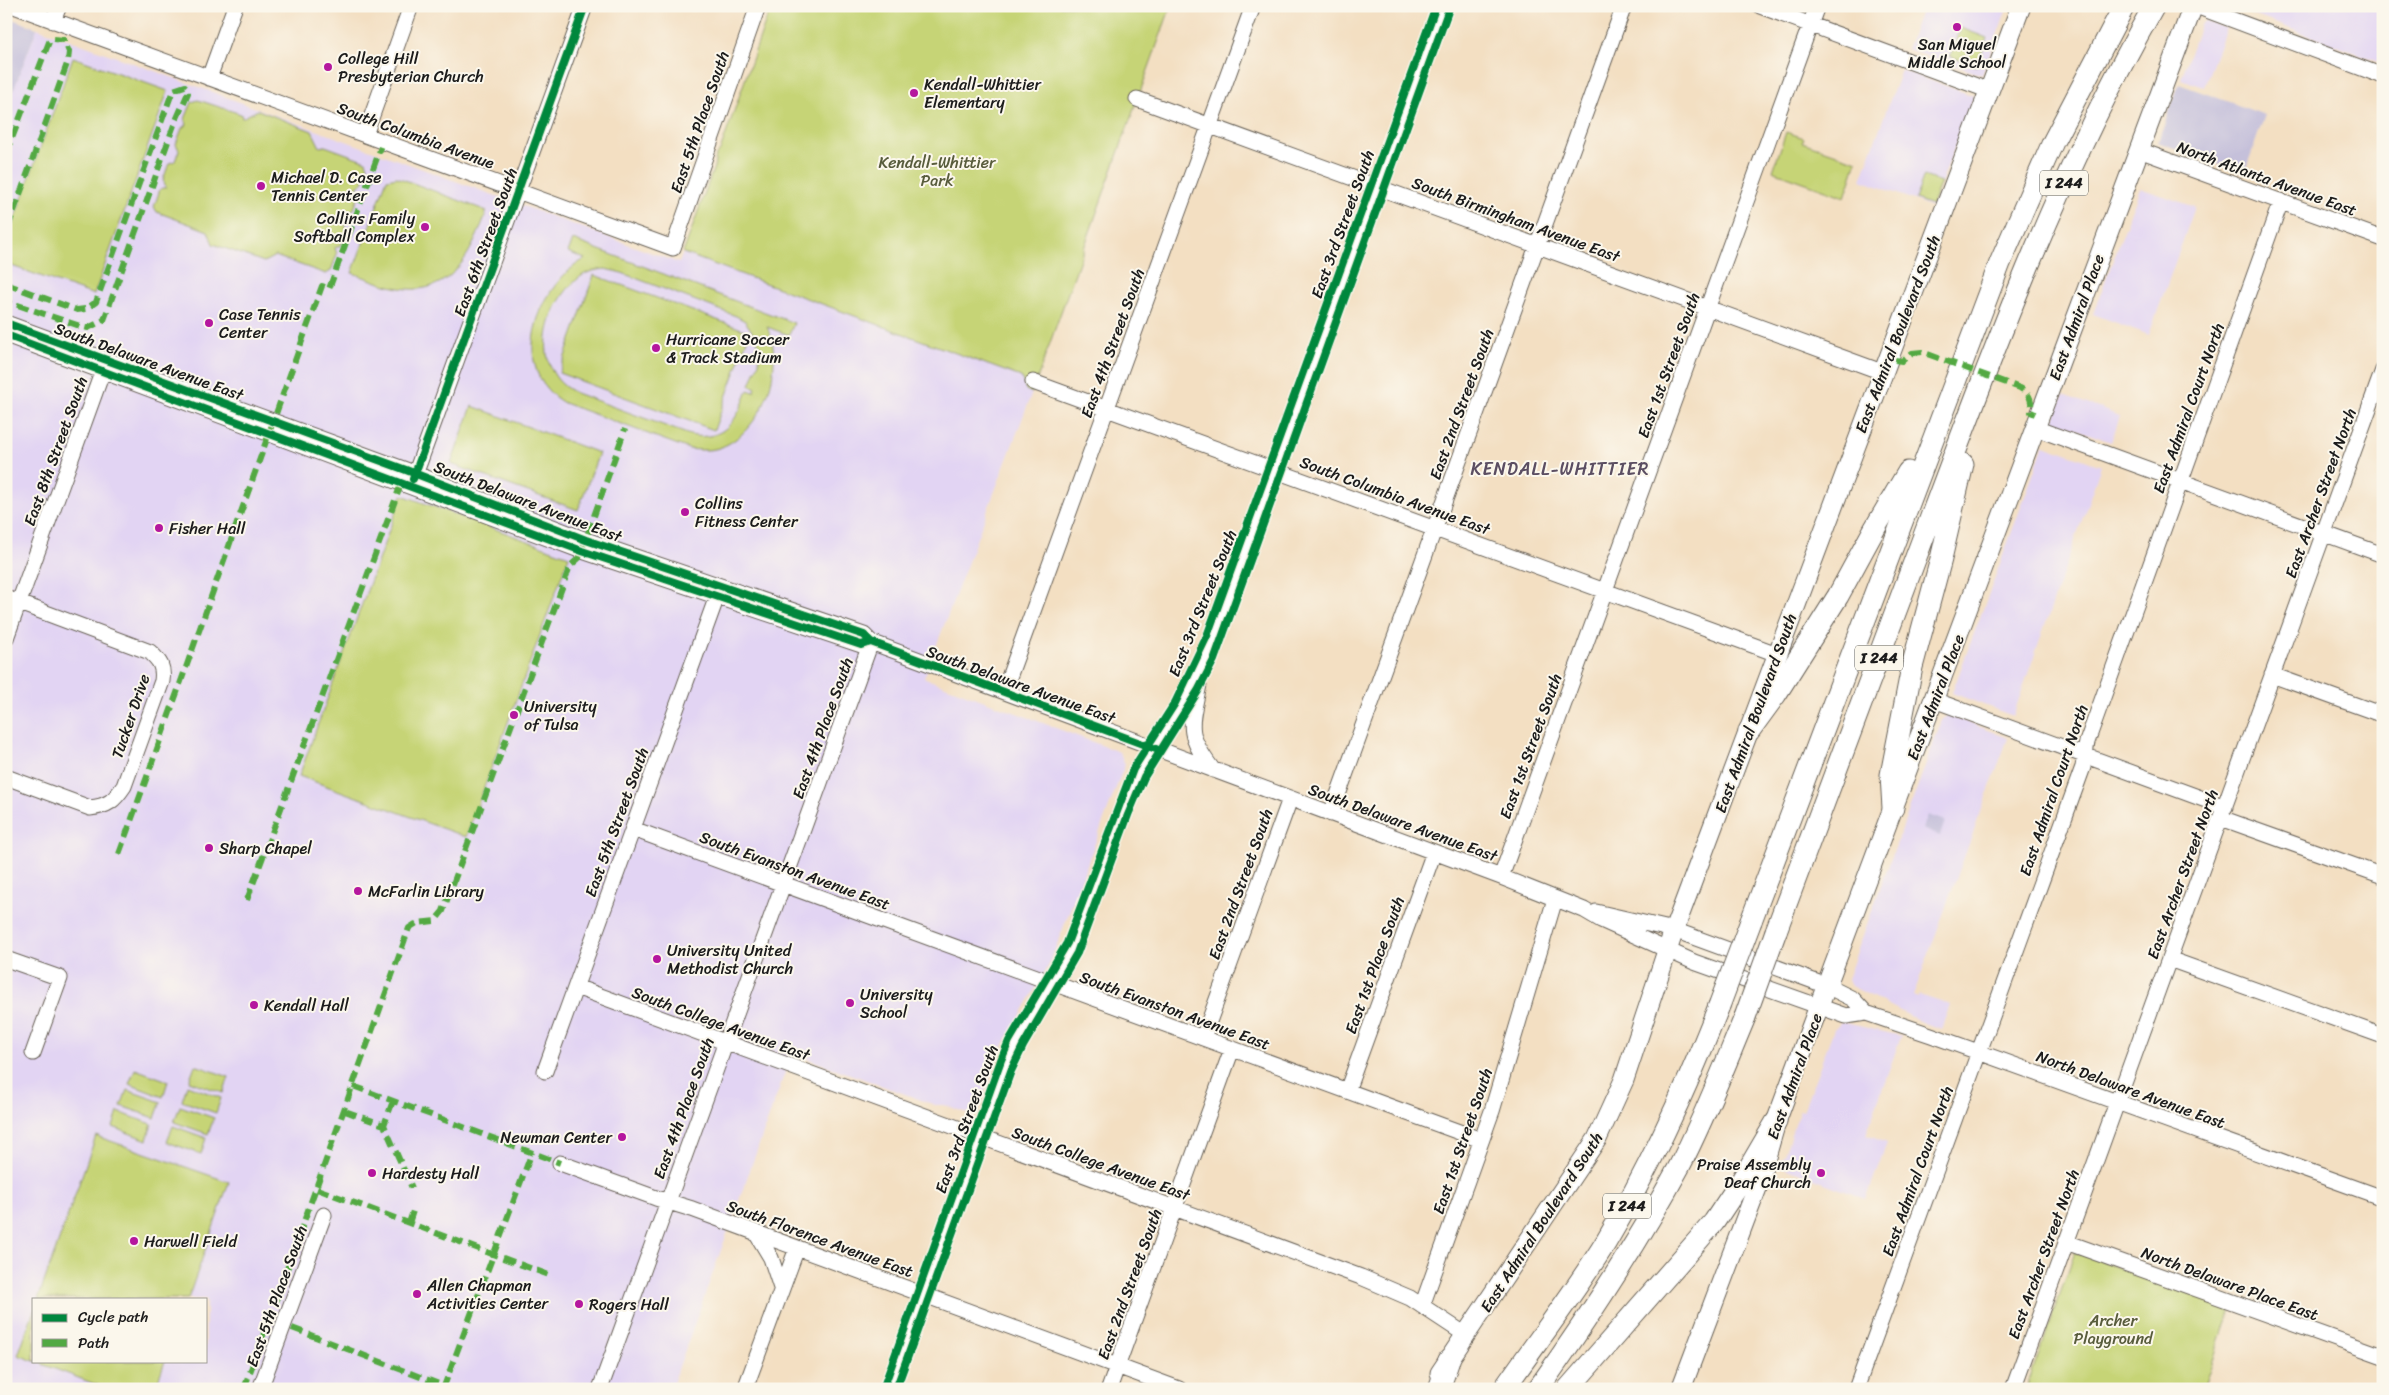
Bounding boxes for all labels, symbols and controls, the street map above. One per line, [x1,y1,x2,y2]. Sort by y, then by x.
marker: San Miguel Middle School [1951,21,1963,33]
place label: San Miguel Middle School [1908,30,2007,77]
place label: College Hill Presbyterian Church [338,44,484,91]
street label: East 5th Place South [662,47,737,197]
marker: College Hill Presbyterian Church [322,61,334,73]
place label: Kendall-Whittier Elementary [924,70,1043,117]
marker: Kendall-Whittier Elementary [908,87,920,99]
street label: South Columbia Avenue [333,93,499,178]
street label: North Atlanta Avenue East [2173,132,2361,225]
street label: East 3rd Street South [1302,146,1383,303]
park label: Kendall-Whittier Park [878,148,997,195]
place label: Michael D. Case Tennis Center [271,163,381,210]
street label: East 6th Street South [445,164,526,321]
street label: South Birmingham Avenue East [1408,168,1625,271]
road number: I 244 [2040,170,2088,196]
marker: Michael D. Case Tennis Center [255,180,267,192]
place label: Collins Family Softball Complex [294,204,416,251]
marker: Collins Family Softball Complex [419,221,431,233]
street label: East Admiral Boulevard South [1846,231,1949,438]
street label: East Admiral Place [2040,250,2113,385]
street label: East 4th Street South [1072,264,1153,422]
street label: East 1st Street South [1629,288,1708,442]
place label: Case Tennis Center [219,300,301,347]
street label: South Delaware Avenue East [50,314,248,409]
marker: Case Tennis Center [203,317,215,329]
street label: East Admiral Court North [2144,319,2233,498]
street label: East 2nd Street South [1421,324,1502,484]
place label: Hurricane Soccer & Track Stadium [666,325,790,372]
marker: Hurricane Soccer & Track Stadium [650,342,662,354]
street label: East 8th Street South [15,372,96,530]
street label: East Archer Street North [2276,404,2365,582]
street label: South Columbia Avenue East [1296,448,1495,544]
street label: South Delaware Avenue East [429,452,627,551]
district label: KENDALL-WHITTIER [1471,453,1649,485]
place label: Collins Fitness Center [695,489,799,536]
marker: Collins Fitness Center [679,506,691,518]
place label: Fisher Hall [169,514,246,543]
marker: Fisher Hall [153,522,165,534]
street label: East 3rd Street South [1160,525,1245,681]
street label: East Admiral Boulevard South [1706,609,1805,817]
street label: East Admiral Place [1898,630,1973,764]
street label: South Delaware Avenue East [922,637,1120,732]
road number: I 244 [1855,646,1903,670]
street label: East 4th Place South [783,653,862,803]
street label: East 1st Street South [1491,669,1570,823]
street label: Tucker Drive [102,670,158,762]
place label: University of Tulsa [524,692,598,739]
street label: East Admiral Court North [2010,700,2096,880]
marker: University of Tulsa [508,709,520,721]
street label: East 5th Street South [576,743,657,901]
street label: South Delaware Avenue East [1304,775,1502,870]
street label: East Archer Street North [2138,785,2227,963]
street label: East 2nd Street South [1200,804,1281,964]
street label: South Evanston Avenue East [695,822,894,918]
place label: Sharp Chapel [219,834,312,863]
marker: Sharp Chapel [203,842,215,854]
place label: McFarlin Library [368,877,485,906]
marker: McFarlin Library [352,885,364,897]
street label: East 1st Place South [1336,892,1413,1038]
place label: University United Methodist Church [667,936,793,983]
marker: University United Methodist Church [651,953,663,965]
street label: South Evanston Avenue East [1075,962,1274,1058]
street label: South College Avenue East [628,978,815,1069]
place label: University School [860,980,934,1027]
place label: Kendall Hall [264,991,349,1020]
marker: University School [844,997,856,1009]
marker: Kendall Hall [248,999,260,1011]
street label: East Admiral Place [1758,1009,1831,1144]
street label: East 4th Place South [644,1033,723,1183]
street label: East 3rd Street South [926,1041,1007,1198]
street label: North Delaware Avenue East [2032,1042,2229,1137]
street label: East 1st Street South [1424,1064,1501,1218]
street label: East Admiral Court North [1873,1082,1962,1261]
street label: South College Avenue East [1008,1118,1195,1209]
place label: Newman Center [500,1123,613,1152]
street label: East Admiral Boulevard South [1472,1126,1611,1318]
marker: Newman Center [616,1131,628,1143]
place label: Praise Assembly Deaf Church [1697,1150,1812,1197]
place label: Hardesty Hall [382,1159,480,1188]
street label: East Archer Street North [1999,1165,2088,1343]
marker: Hardesty Hall [366,1167,378,1179]
marker: Praise Assembly Deaf Church [1815,1167,1827,1179]
street label: South Florence Avenue East [722,1191,917,1286]
road number: I 244 [1603,1194,1651,1218]
street label: East 2nd Street South [1089,1204,1170,1364]
street label: East 5th Place South [237,1221,316,1371]
place label: Harwell Field [144,1227,238,1256]
marker: Harwell Field [128,1235,140,1247]
street label: North Delaware Place East [2137,1238,2323,1329]
place label: Allen Chapman Activities Center [426,1271,549,1318]
marker: Allen Chapman Activities Center [411,1288,423,1300]
place label: Rogers Hall [589,1290,669,1319]
legend [32,1298,208,1362]
marker: Rogers Hall [573,1298,585,1310]
text: Cycle path [78,1304,149,1330]
park label: Archer Playground [2073,1306,2154,1353]
text: Path [78,1330,109,1356]

